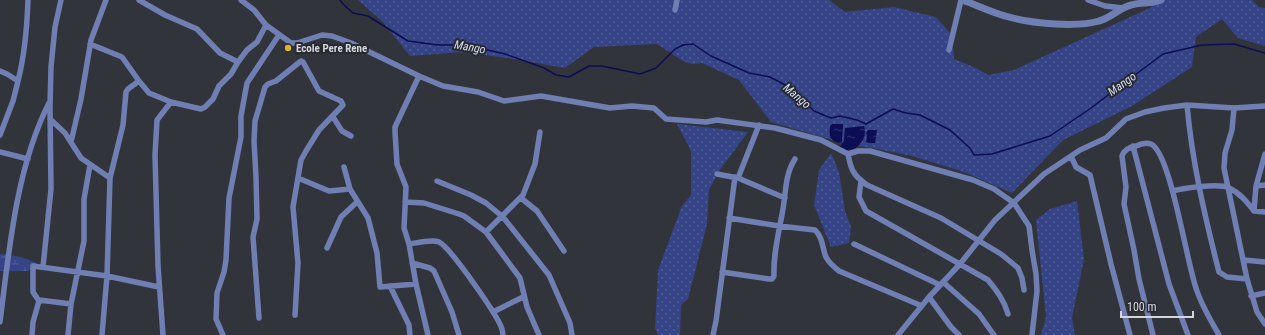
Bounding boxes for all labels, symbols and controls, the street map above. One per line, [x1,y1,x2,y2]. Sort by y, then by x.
water label: Mango [453,37,487,57]
place label: Ecole Pere Rene [296,42,367,55]
marker: Ecole Pere Rene [283,43,293,53]
water label: Mango [1105,69,1139,99]
water label: Mango [780,80,814,112]
scale bar [1121,293,1193,319]
text: 100 m [1127,300,1157,314]

